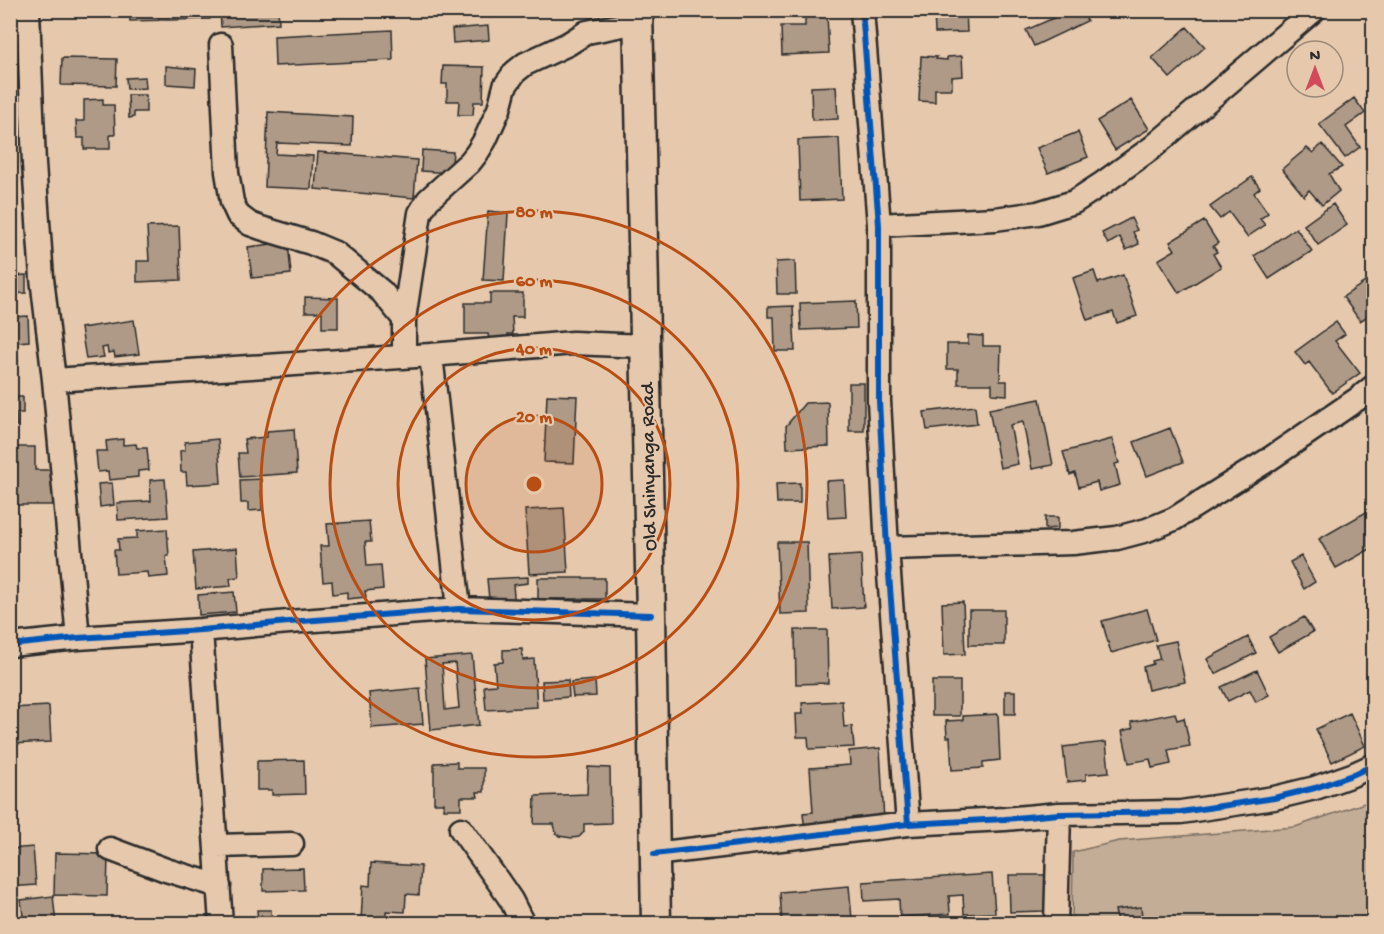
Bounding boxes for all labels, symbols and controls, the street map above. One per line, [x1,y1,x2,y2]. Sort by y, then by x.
north arrow [1285,39,1345,99]
text: N [1310,48,1321,67]
text: 80 m [515,203,553,224]
text: 60 m [516,272,552,293]
text: 40 m [515,340,552,361]
street label: Old Shinyanga Road [637,380,663,551]
text: 20 m [516,408,552,429]
centre of rings [524,474,544,494]

